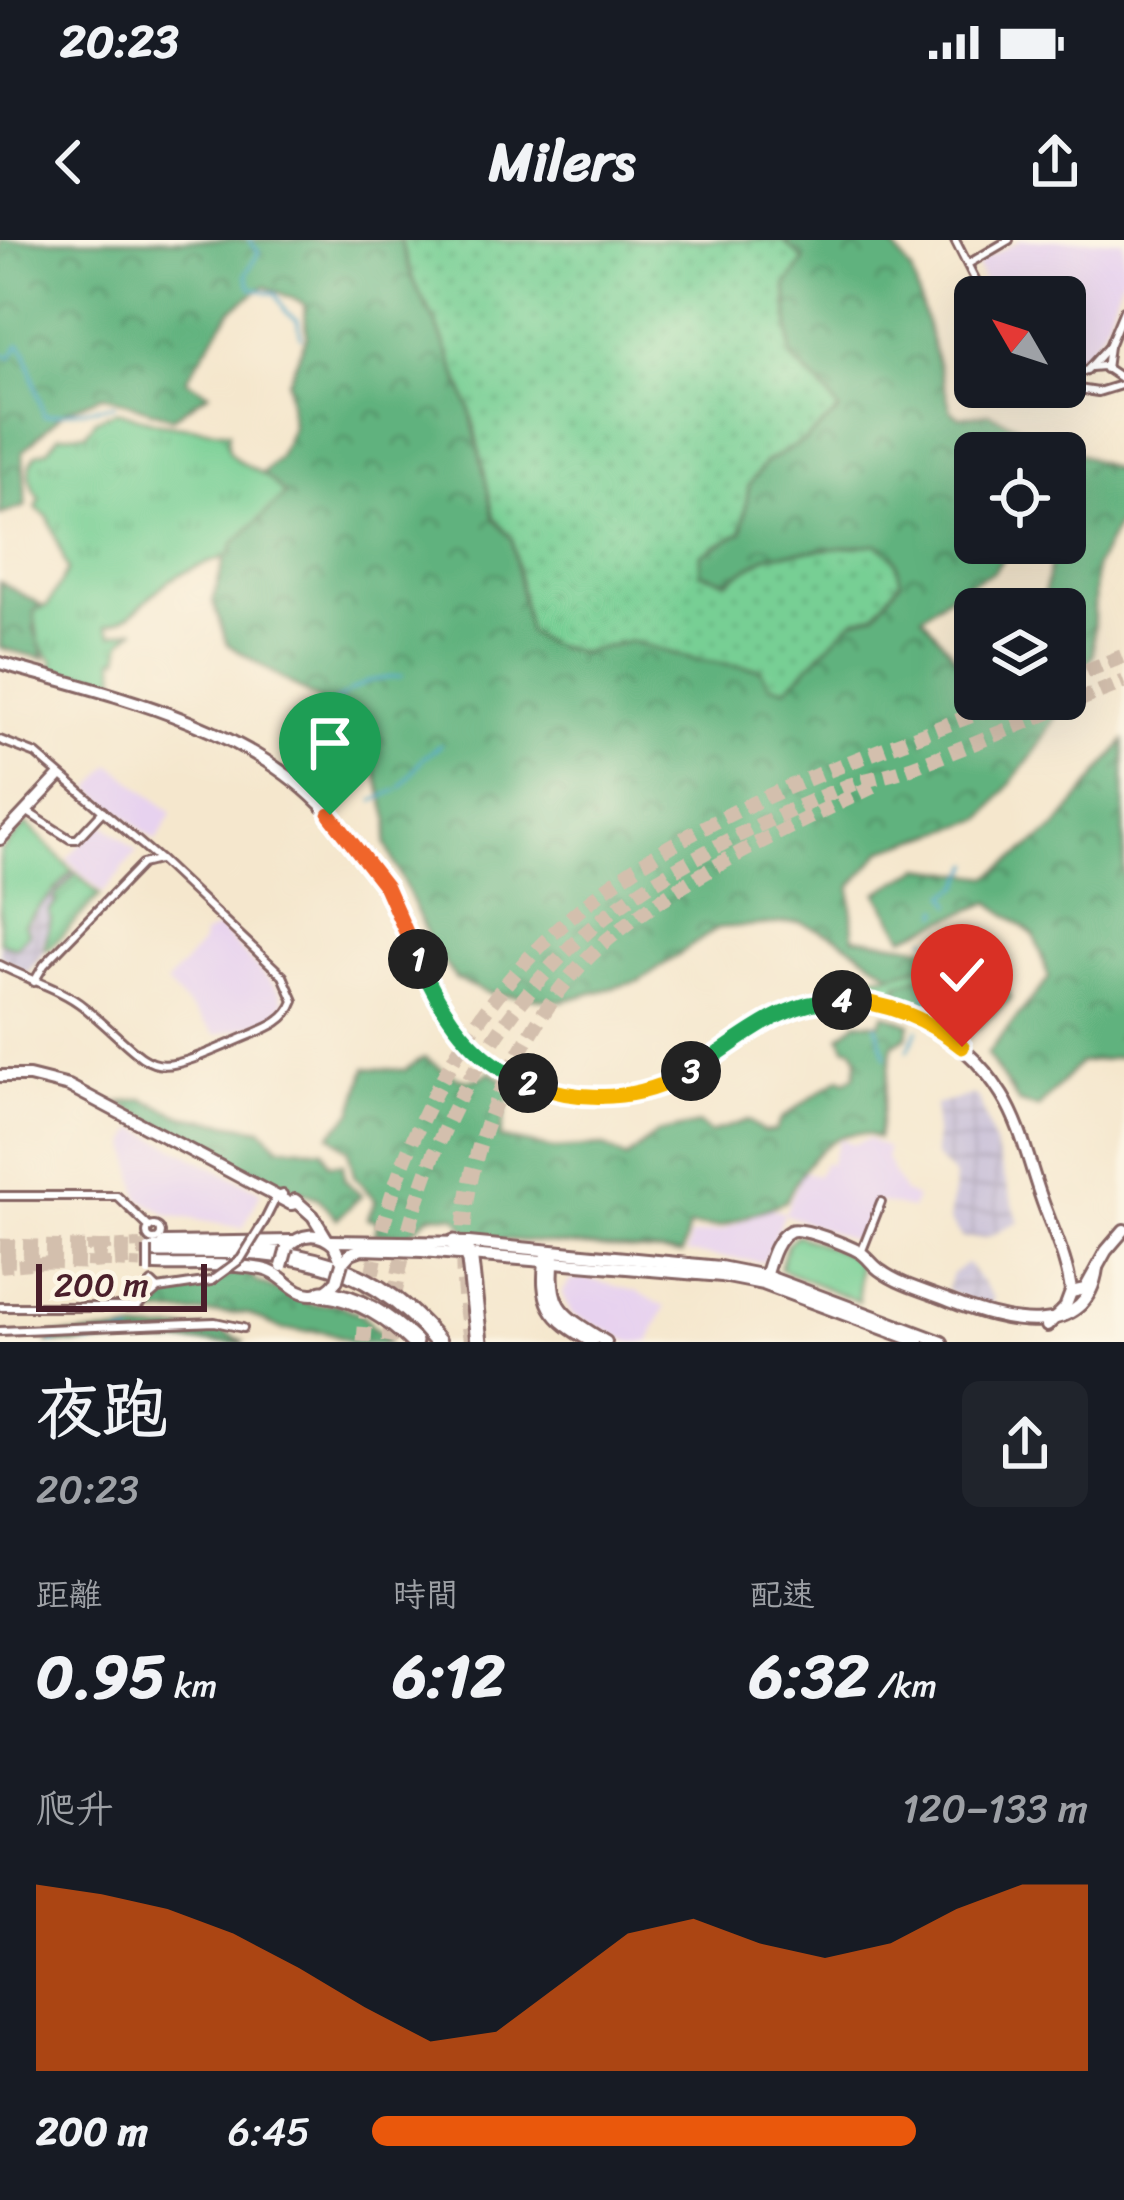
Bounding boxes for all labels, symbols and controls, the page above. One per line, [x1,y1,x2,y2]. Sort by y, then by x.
text: 20:23 [60,2,179,82]
text: Milers [489,114,635,210]
icon: back [36,129,102,195]
icon: share [1022,129,1088,195]
north arrow [954,276,1086,408]
map controls [954,276,1086,720]
button: locate [954,432,1086,564]
button: layers [954,588,1086,720]
pin [279,692,381,815]
icon: arrive [297,710,363,776]
pin [911,924,1013,1047]
pin: 1 [388,929,448,989]
text: 1 [411,930,425,988]
icon: check [929,942,995,1008]
pin: 4 [812,970,872,1030]
text: 4 [832,971,852,1029]
pin: 3 [661,1041,721,1101]
text: 3 [682,1042,700,1100]
pin: 2 [498,1053,558,1113]
text: 2 [518,1054,538,1112]
text: 200 m [54,1256,149,1314]
scale bar [36,1258,207,1311]
text: 夜跑 [36,1351,168,1468]
button: share [962,1381,1088,1507]
text: 20:23 [36,1455,139,1524]
text: 距離 [36,1566,102,1624]
text: 時間 [393,1566,459,1624]
text: 配速 [749,1566,815,1624]
text: 0.95 [36,1624,166,1730]
text: 6:12 [393,1624,505,1730]
text: 6:32 [749,1624,869,1730]
text: km [166,1657,217,1715]
text: /km [869,1657,937,1715]
text: 爬升 [36,1774,114,1843]
text: 120–133 m [902,1774,1088,1843]
text: 200 m [36,2097,148,2166]
text: 6:45 [228,2097,310,2166]

